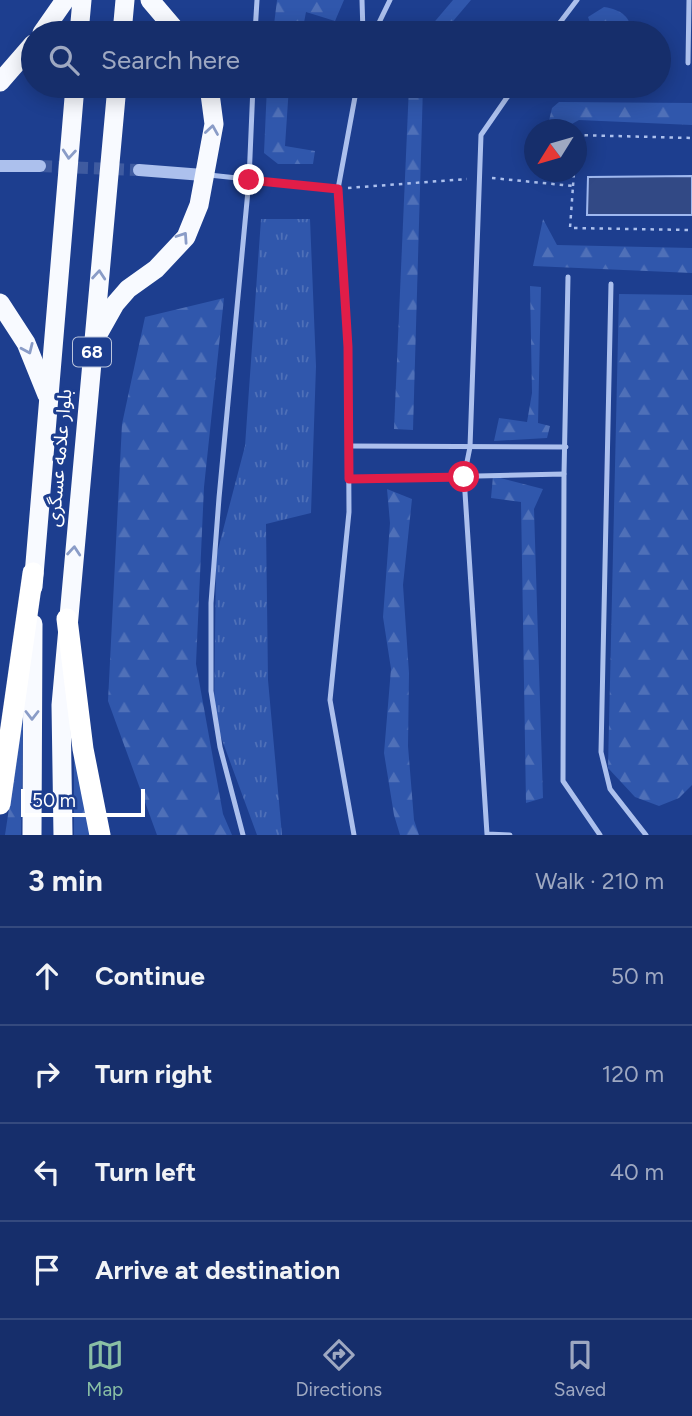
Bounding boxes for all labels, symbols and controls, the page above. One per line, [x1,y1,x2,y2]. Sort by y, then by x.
search box [21,21,671,98]
icon: search [45,41,83,79]
text: Search here [101,44,240,76]
north arrow [524,119,587,182]
one-way arrow [204,124,219,136]
one-way arrow [62,149,77,160]
route end [233,164,264,195]
one-way arrow [175,232,188,245]
one-way arrow [91,269,106,280]
road number: 68 [73,338,111,366]
one-way arrow [20,342,34,355]
street label: بلوار علامه عسگری [42,388,76,528]
route start [448,461,479,492]
one-way arrow [66,545,81,556]
one-way arrow [24,710,40,721]
scale bar [21,786,145,818]
text: 50 m [32,789,76,812]
text: 3 min [28,862,103,899]
text: Walk · 210 m [535,867,664,895]
icon: ahead [28,957,66,995]
text: Continue [95,960,205,992]
text: 50 m [611,962,664,990]
icon: right [28,1055,66,1093]
text: Turn right [95,1058,212,1090]
text: 120 m [602,1060,664,1088]
icon: left [28,1153,66,1191]
text: Turn left [95,1156,196,1188]
text: 40 m [610,1158,664,1186]
icon: arrive [28,1251,66,1289]
text: Arrive at destination [95,1254,340,1286]
tab: Map [86,1336,124,1401]
tab: Directions [295,1336,382,1401]
tab: Saved [554,1336,606,1401]

